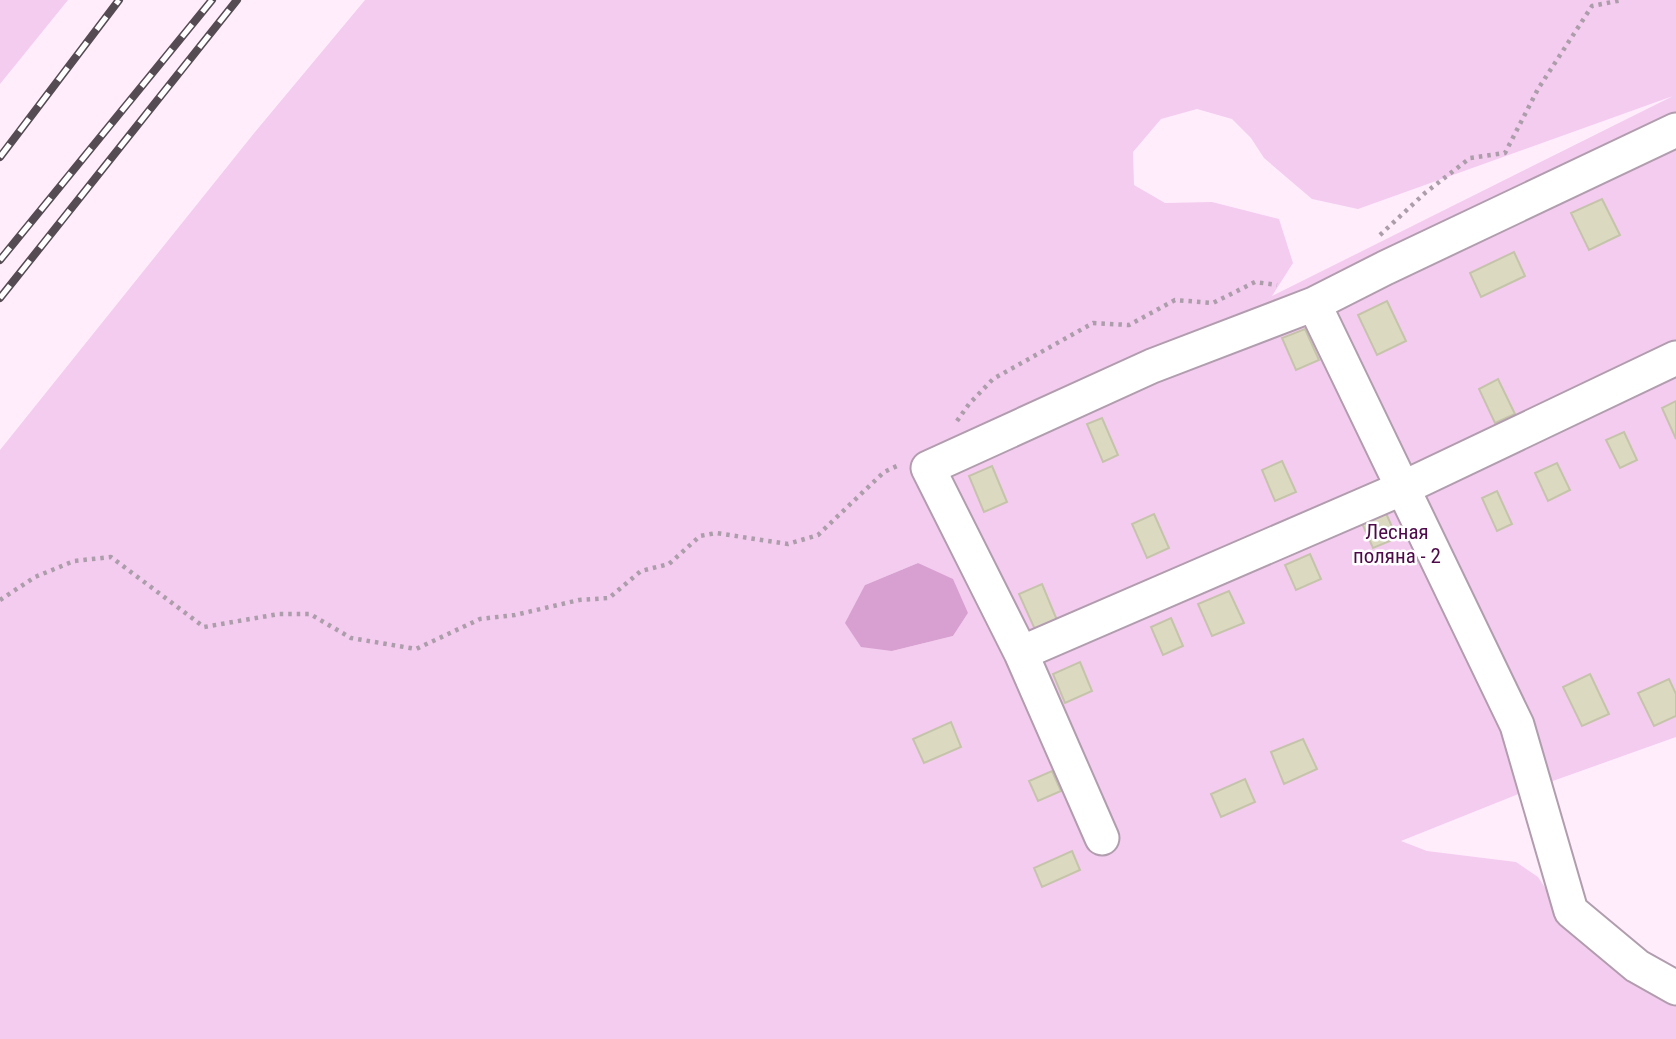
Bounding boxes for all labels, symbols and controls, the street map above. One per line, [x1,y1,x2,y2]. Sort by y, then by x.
park label: Лесная поляна - 2 [1353,520,1441,568]

